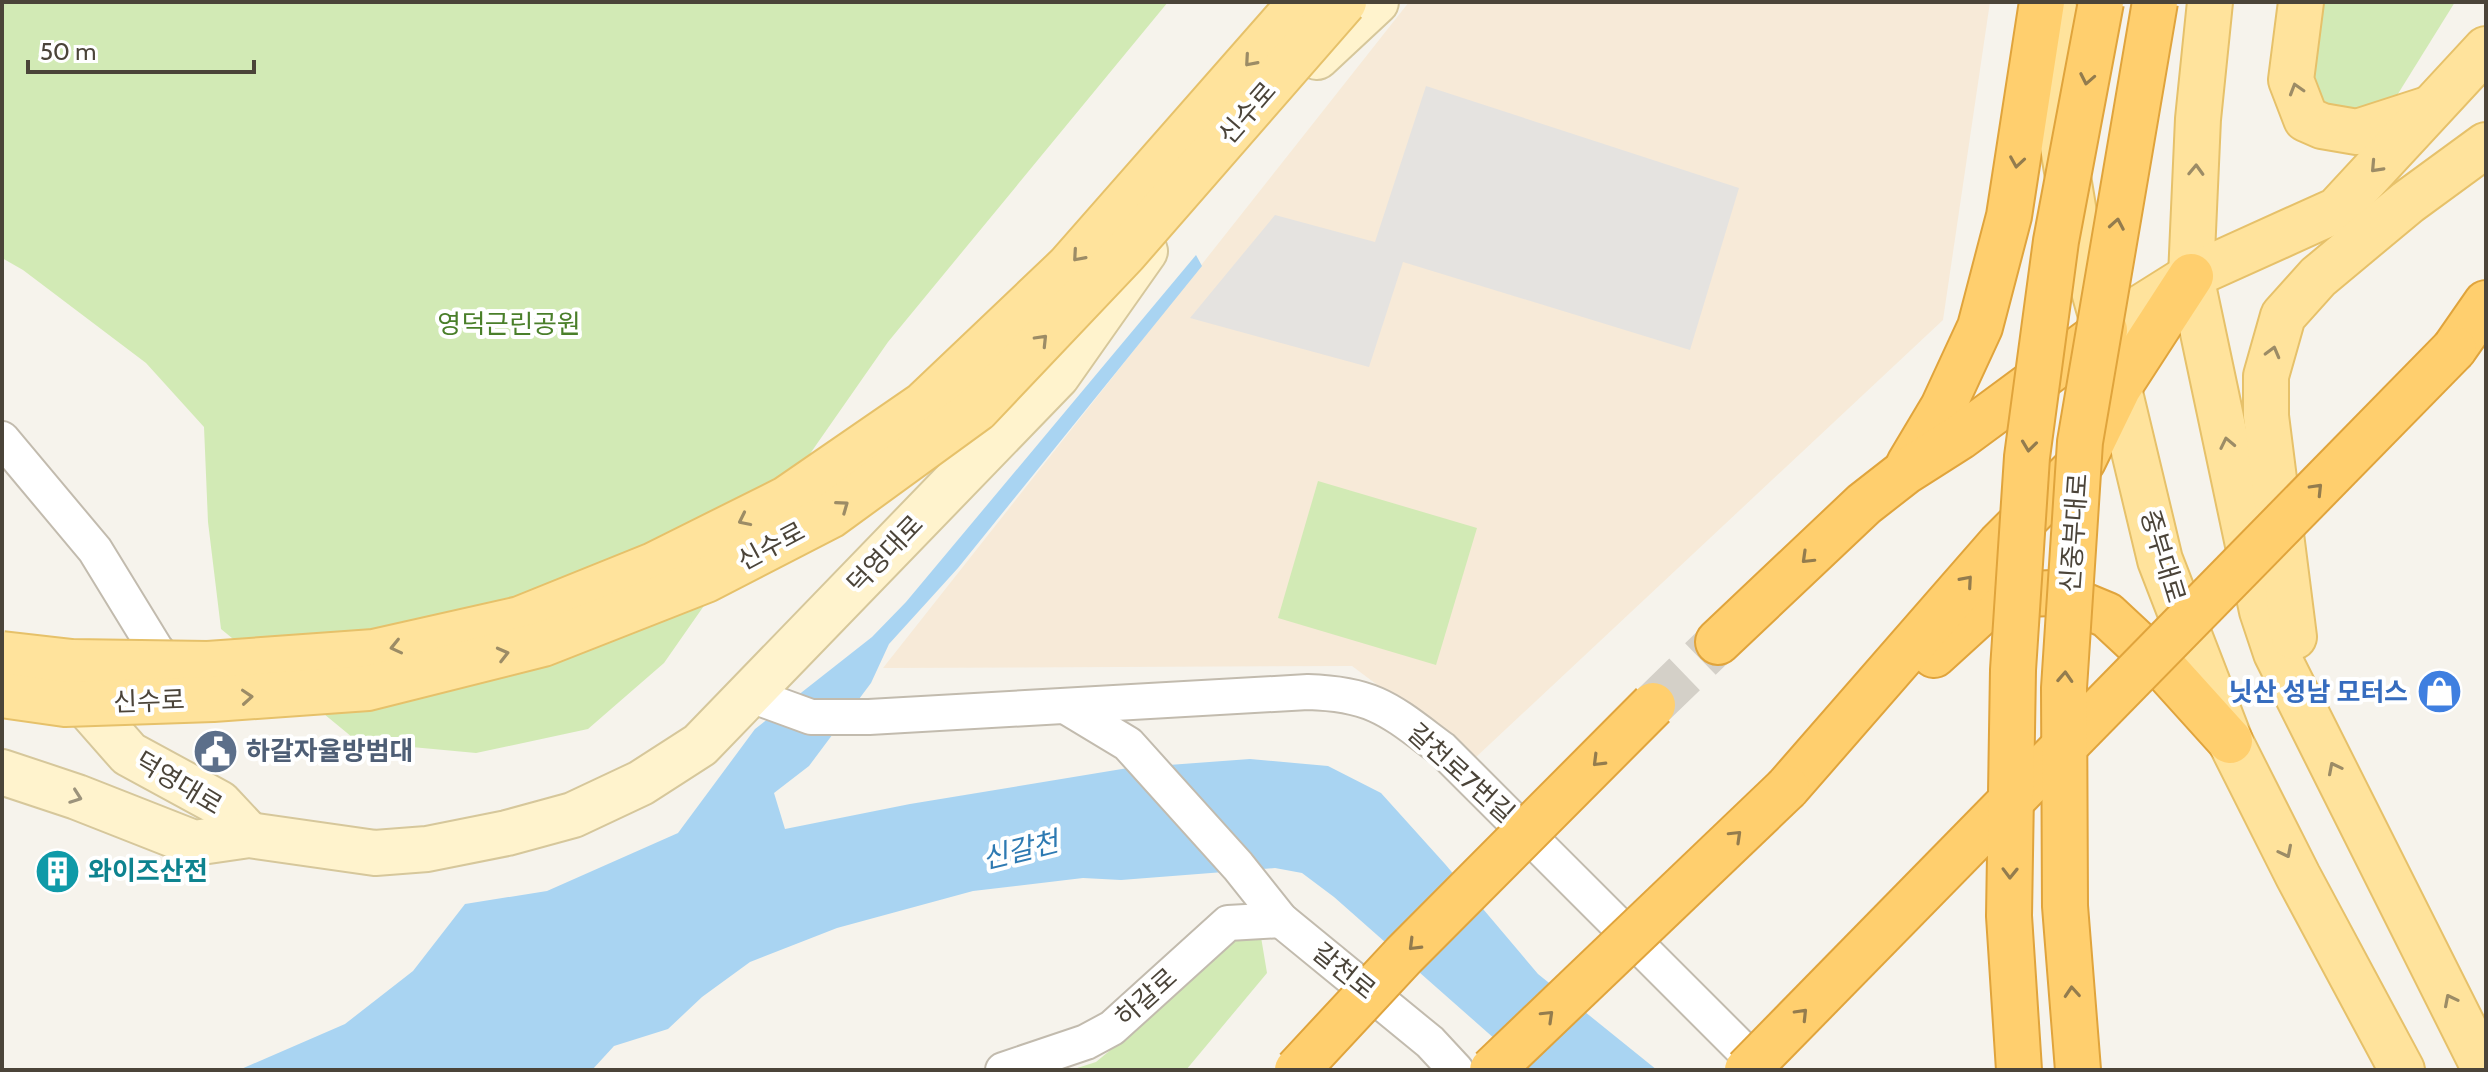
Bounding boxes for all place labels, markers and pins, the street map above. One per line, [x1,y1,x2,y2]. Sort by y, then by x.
shop icon: 닛산 성남 모터스 [2415,668,2463,716]
place label: 닛산 성남 모터스 [2229,676,2408,708]
public building icon: 하갈자율방범대 [191,727,239,775]
place label: 하갈자율방범대 [246,735,413,767]
building icon: 와이즈산전 [33,847,81,895]
place label: 와이즈산전 [88,855,208,887]

